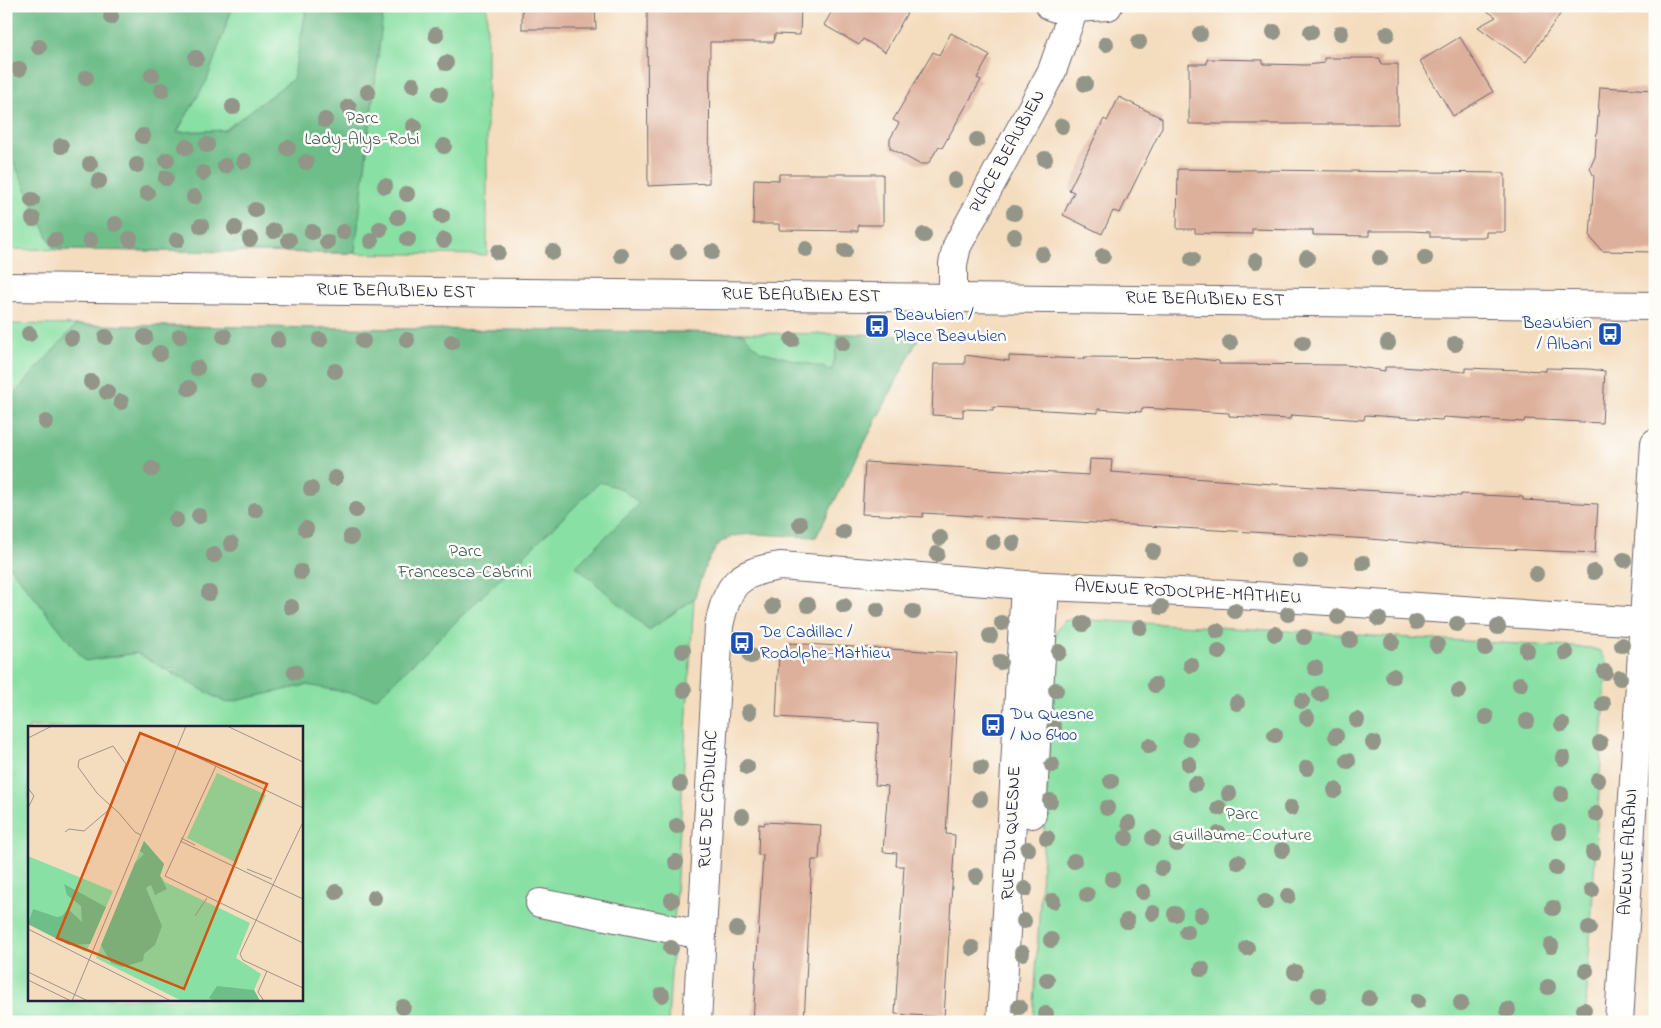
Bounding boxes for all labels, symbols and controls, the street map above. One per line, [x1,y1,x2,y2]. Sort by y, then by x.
street label: PLACE BEAUBIEN [963,86,1053,218]
park label: Parc Lady-Alys-Robi [305,106,419,153]
street label: RUE BEAUBIEN EST [316,278,476,306]
street label: RUE BEAUBIEN EST [721,282,881,310]
street label: RUE BEAUBIEN EST [1125,286,1285,314]
place label: Beaubien / Place Beaubien [893,303,1007,350]
place label: Beaubien / Albani [1521,311,1592,358]
bus stop icon: Beaubien / Place Beaubien [864,313,890,339]
bus stop icon: Beaubien / Albani [1597,321,1623,347]
park label: Parc Francesca-Cabrini [397,539,532,586]
street label: AVENUE RODOLPHE-MATHIEU [1074,574,1302,612]
place label: De Cadillac / Rodolphe-Mathieu [759,620,891,667]
bus stop icon: De Cadillac / Rodolphe-Mathieu [729,630,755,656]
place label: Du Quesne / No 6400 [1009,702,1095,749]
bus stop icon: Du Quesne / No 6400 [980,712,1006,738]
inset map [28,726,302,1000]
street label: RUE DE CADILLAC [692,729,726,869]
street label: RUE DU QUESNE [996,765,1029,901]
street label: AVENUE ALBANI [1613,788,1645,916]
park label: Parc Guillaume-Couture [1173,802,1312,849]

